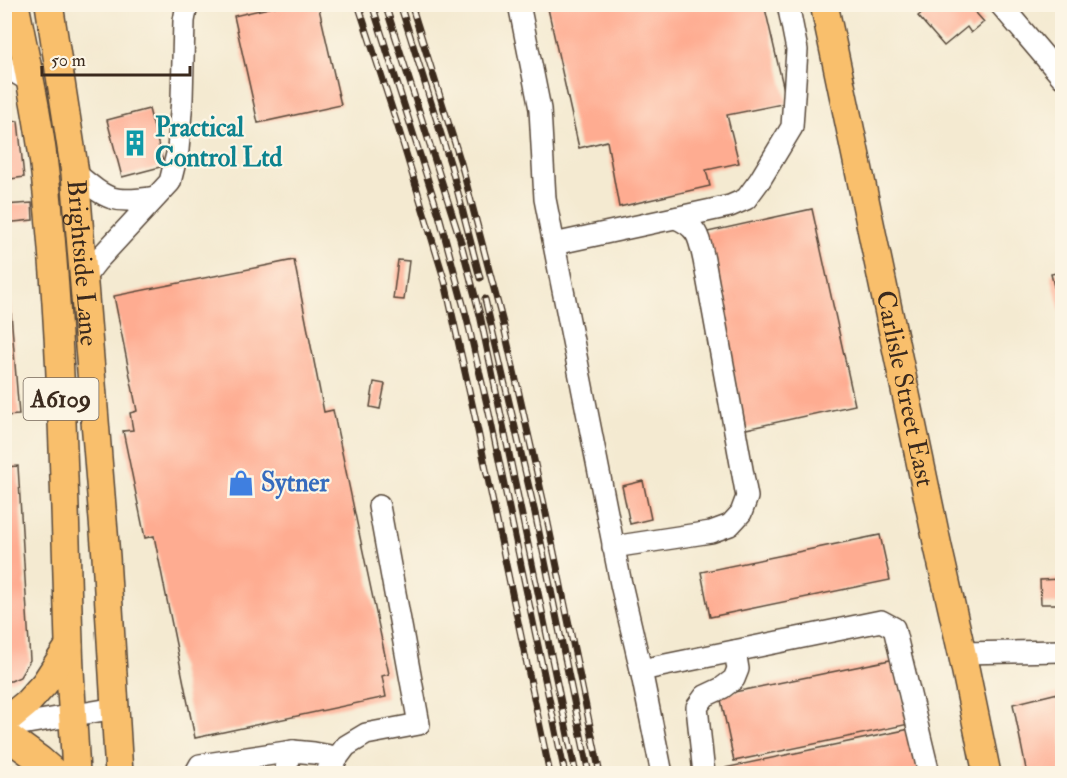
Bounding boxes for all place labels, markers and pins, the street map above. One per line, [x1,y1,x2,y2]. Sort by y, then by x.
place label: Practical Control Ltd [155,112,283,174]
building icon: Practical Control Ltd [120,128,150,158]
place label: Sytner [261,467,329,500]
shop icon: Sytner [226,468,256,498]

